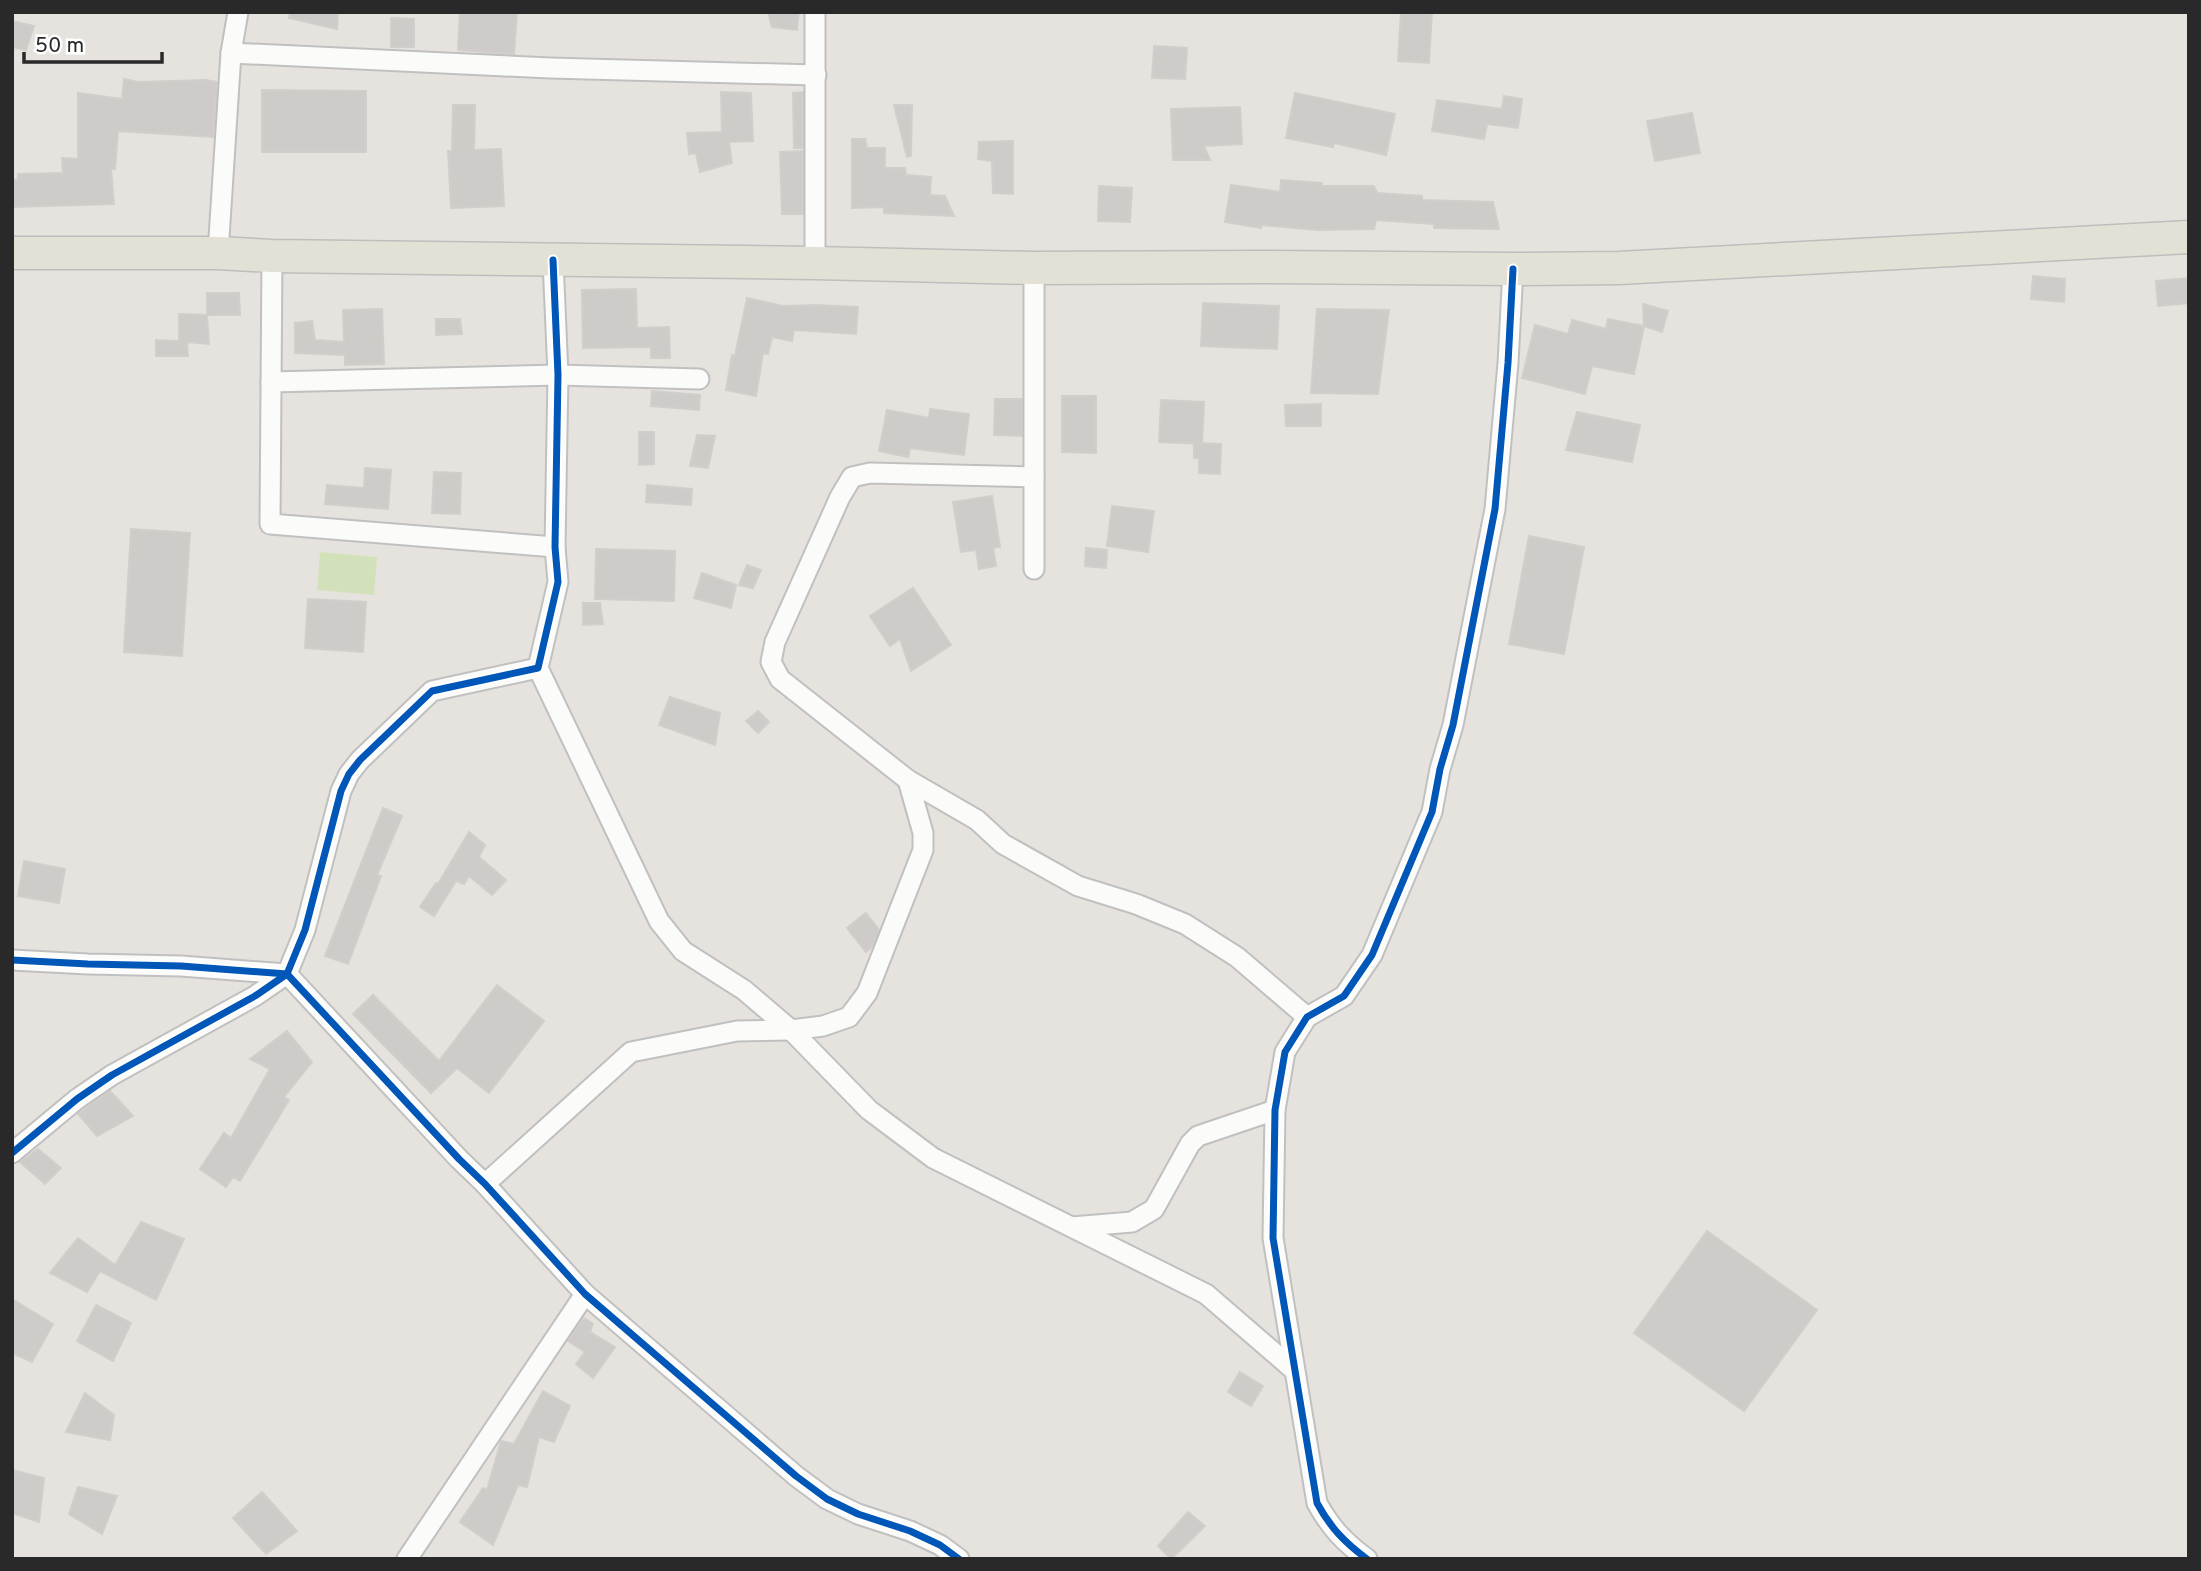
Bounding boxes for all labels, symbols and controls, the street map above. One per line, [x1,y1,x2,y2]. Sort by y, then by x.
scale bar [24,21,163,65]
text: 50 m [35,33,84,60]

